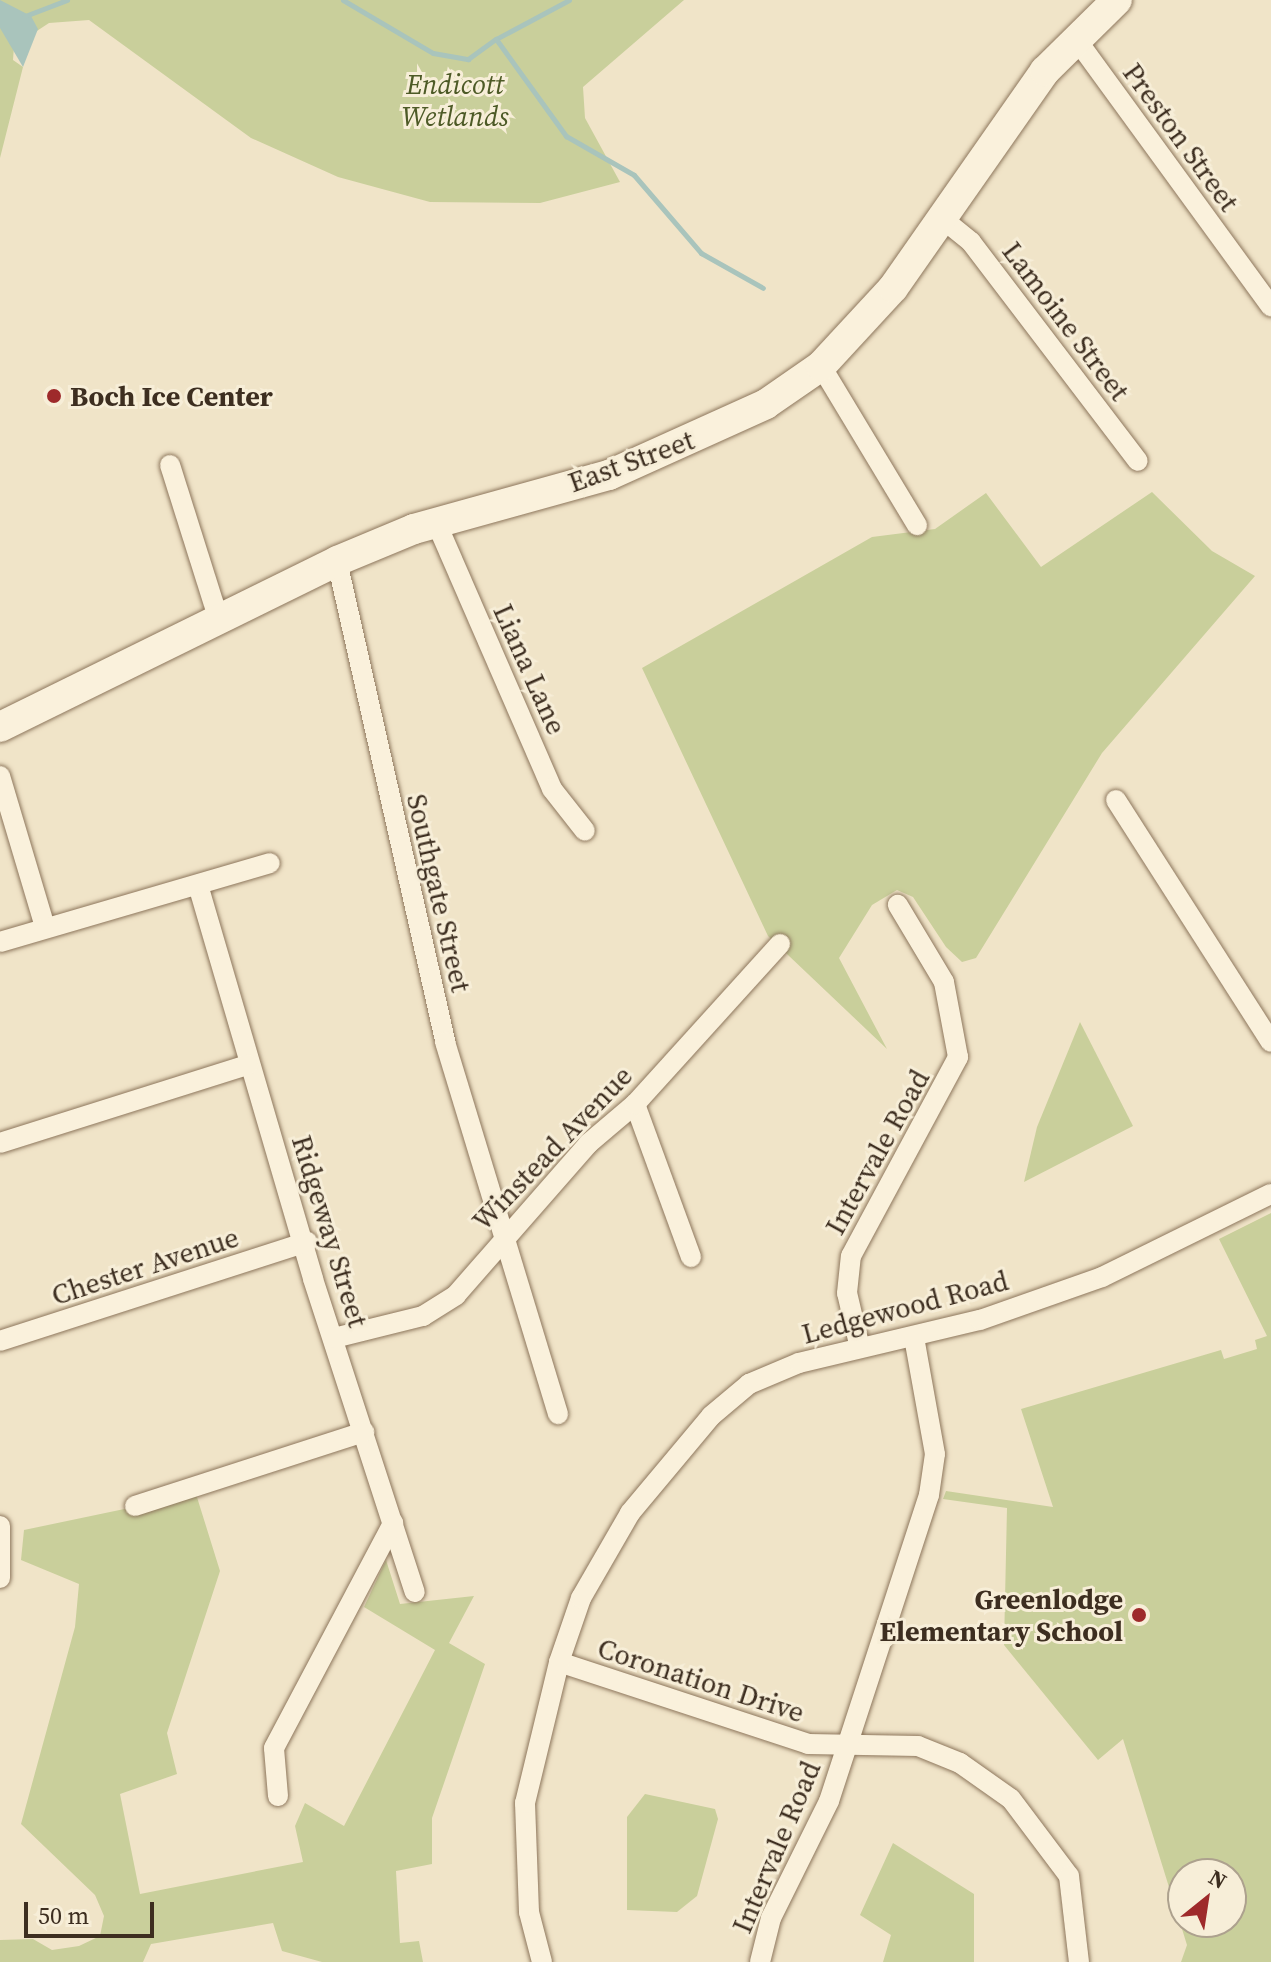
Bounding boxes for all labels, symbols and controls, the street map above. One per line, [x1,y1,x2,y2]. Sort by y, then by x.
street label: Preston Street [1116,57,1246,217]
park label: Endicott Wetlands [402,67,508,133]
street label: Lamoine Street [995,235,1137,407]
place label: Boch Ice Center [70,379,273,413]
marker: Boch Ice Center [45,387,63,405]
street label: East Street [564,423,698,499]
street label: Liana Lane [486,599,574,739]
street label: Southgate Street [400,791,478,995]
street label: Winstead Avenue [465,1059,639,1237]
street label: Intervale Road [818,1064,936,1240]
street label: Ridgeway Street [285,1131,375,1331]
street label: Chester Avenue [47,1220,243,1312]
street label: Ledgewood Road [798,1263,1012,1351]
place label: Greenlodge Elementary School [879,1582,1123,1648]
marker: Greenlodge Elementary School [1130,1606,1148,1624]
street label: Coronation Drive [594,1631,808,1729]
street label: Intervale Road [725,1756,827,1938]
north arrow [1167,1858,1247,1938]
text: N [1204,1862,1232,1896]
scale bar [28,1886,158,1936]
text: 50 m [38,1899,89,1932]

